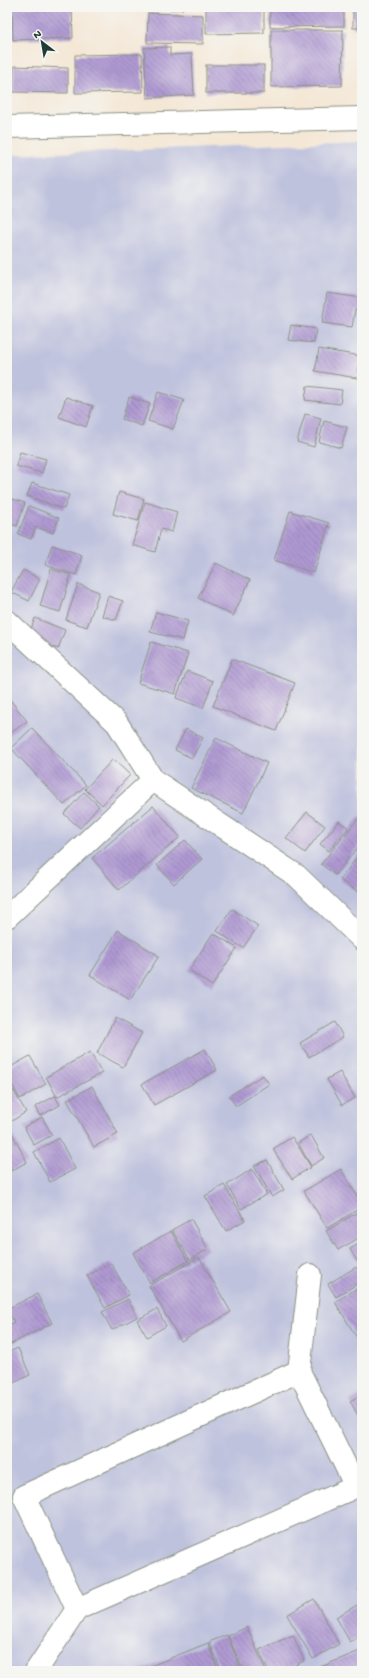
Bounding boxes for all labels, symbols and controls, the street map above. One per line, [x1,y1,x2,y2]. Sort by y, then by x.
north arrow [22,22,62,62]
text: N [32,28,44,42]

